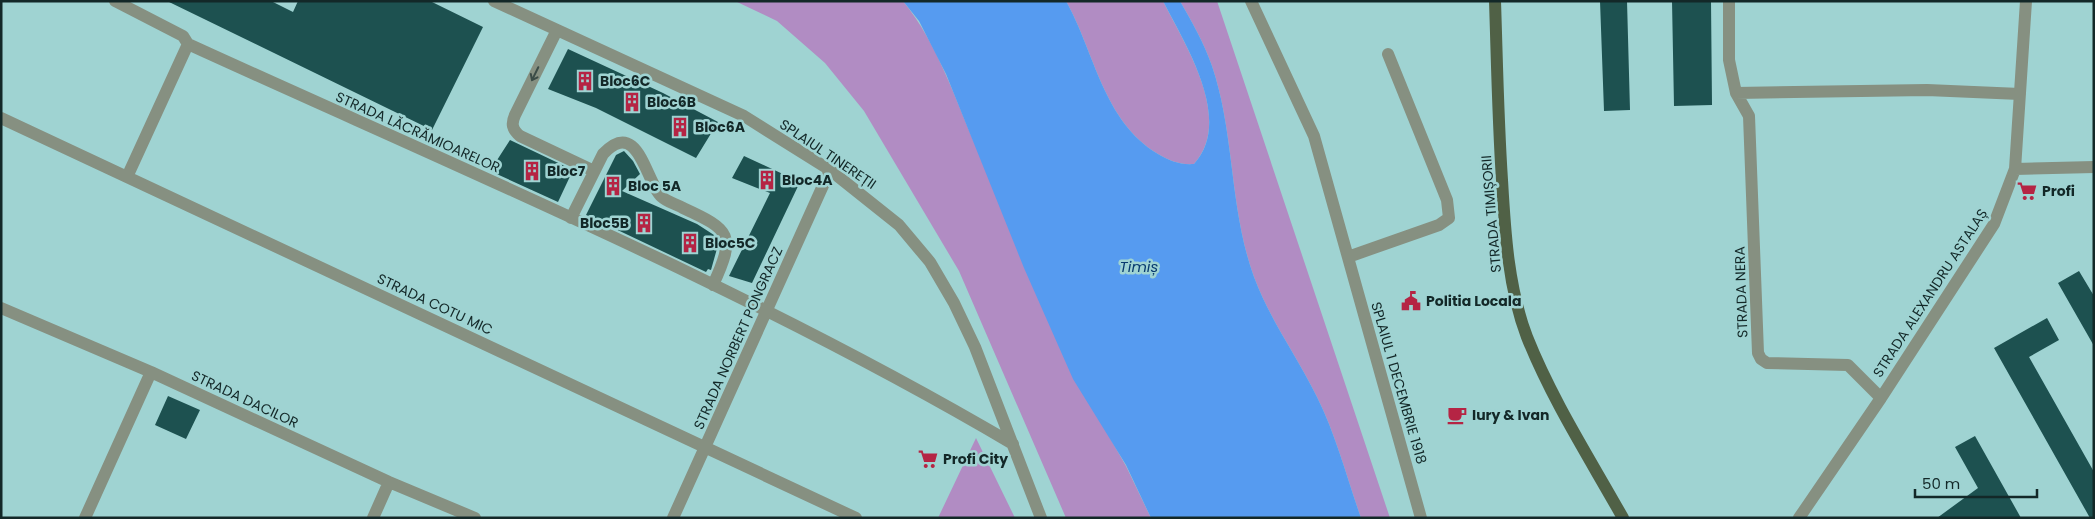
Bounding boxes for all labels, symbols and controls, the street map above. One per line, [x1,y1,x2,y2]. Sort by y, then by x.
one-way arrow [530,66,539,81]
building icon: Bloc6C [574,70,596,92]
place label: Bloc6C [600,71,651,91]
street label: STRADA LĂCRĂMIOARELOR [333,87,503,177]
building icon: Bloc6B [621,91,643,113]
place label: Bloc6B [647,92,696,112]
street label: SPLAIUL TINEREȚII [776,114,880,194]
building icon: Bloc6A [669,116,691,138]
place label: Bloc6A [695,117,746,137]
street label: STRADA TIMIȘORII [1476,154,1506,274]
building icon: Bloc7 [521,160,543,182]
place label: Bloc7 [547,161,586,181]
building icon: Bloc4A [756,169,778,191]
place label: Bloc4A [782,170,833,190]
building icon: Bloc 5A [602,175,624,197]
place label: Bloc 5A [628,176,682,196]
supermarket icon: Profi [2016,180,2038,202]
place label: Profi [2042,181,2075,201]
street label: STRADA ALEXANDRU ASTALAȘ [1868,205,1992,381]
building icon: Bloc5B [633,212,655,234]
place label: Bloc5B [580,213,629,233]
building icon: Bloc5C [679,232,701,254]
place label: Bloc5C [705,233,756,253]
street label: STRADA NORBERT PONGRACZ [689,244,787,432]
street label: STRADA NERA [1729,246,1753,338]
water label: Timiș [1120,256,1159,277]
street label: STRADA COTU MIC [374,268,496,340]
public building icon: Politia Locala [1400,290,1422,312]
place label: Politia Locala [1426,291,1521,311]
street label: SPLAIUL 1 DECEMBRIE 1918 [1366,300,1432,467]
street label: STRADA DACILOR [188,365,302,433]
cafe icon: Iury & Ivan [1446,404,1468,426]
place label: Iury & Ivan [1472,405,1549,425]
supermarket icon: Profi City [917,448,939,470]
place label: Profi City [943,449,1008,469]
scale bar [1915,466,2038,498]
text: 50 m [1922,473,1960,494]

